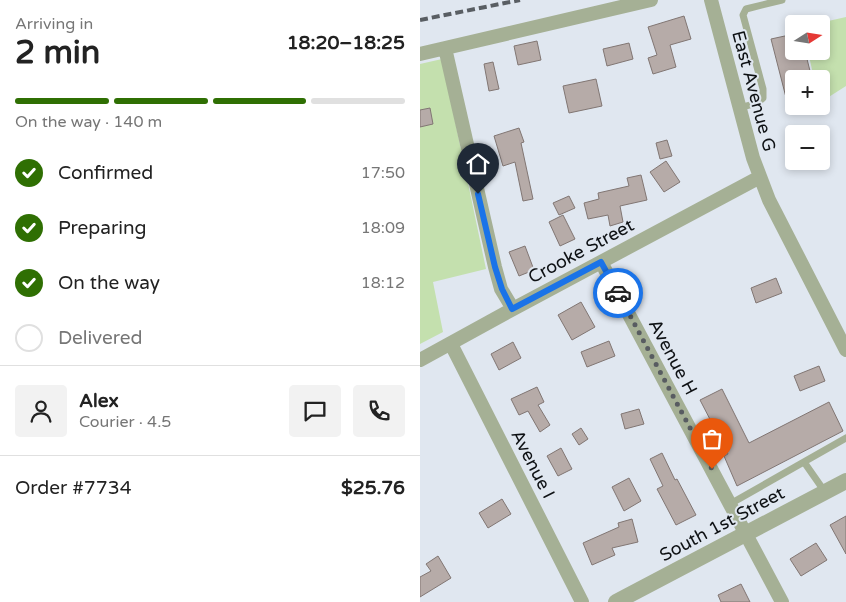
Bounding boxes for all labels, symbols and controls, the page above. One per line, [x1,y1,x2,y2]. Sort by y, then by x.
text: Arriving in [15,14,93,34]
north arrow [785,15,830,60]
map controls [785,15,830,170]
street label: East Avenue G [727,28,781,154]
text: 18:20–18:25 [287,32,405,54]
text: 2 min [15,34,100,72]
button: + [785,70,830,115]
text: On the way · 140 m [15,112,162,132]
button: − [785,125,830,170]
pin [457,143,499,194]
icon: home [464,150,492,178]
icon: check [15,159,43,187]
text: Confirmed [58,162,153,184]
text: 17:50 [361,163,405,183]
icon: check [15,214,43,242]
street label: Crooke Street [524,214,638,288]
text: Preparing [58,217,147,239]
text: 18:09 [361,218,405,238]
courier [593,268,643,318]
icon: check [15,269,43,297]
text: On the way [58,272,160,294]
text: 18:12 [361,273,405,293]
icon: car [604,279,632,307]
street label: Avenue H [644,315,702,399]
text: Delivered [58,327,143,349]
button: person [15,385,67,437]
button: chat [289,385,341,437]
button: phone [353,385,405,437]
text: Alex [79,390,119,412]
text: Courier · 4.5 [79,412,171,432]
pin [691,418,733,469]
icon: bag [698,425,726,453]
street label: Avenue I [506,426,560,502]
text: Order #7734 [15,477,132,499]
text: $25.76 [341,477,405,499]
street label: South 1st Street [656,482,788,566]

